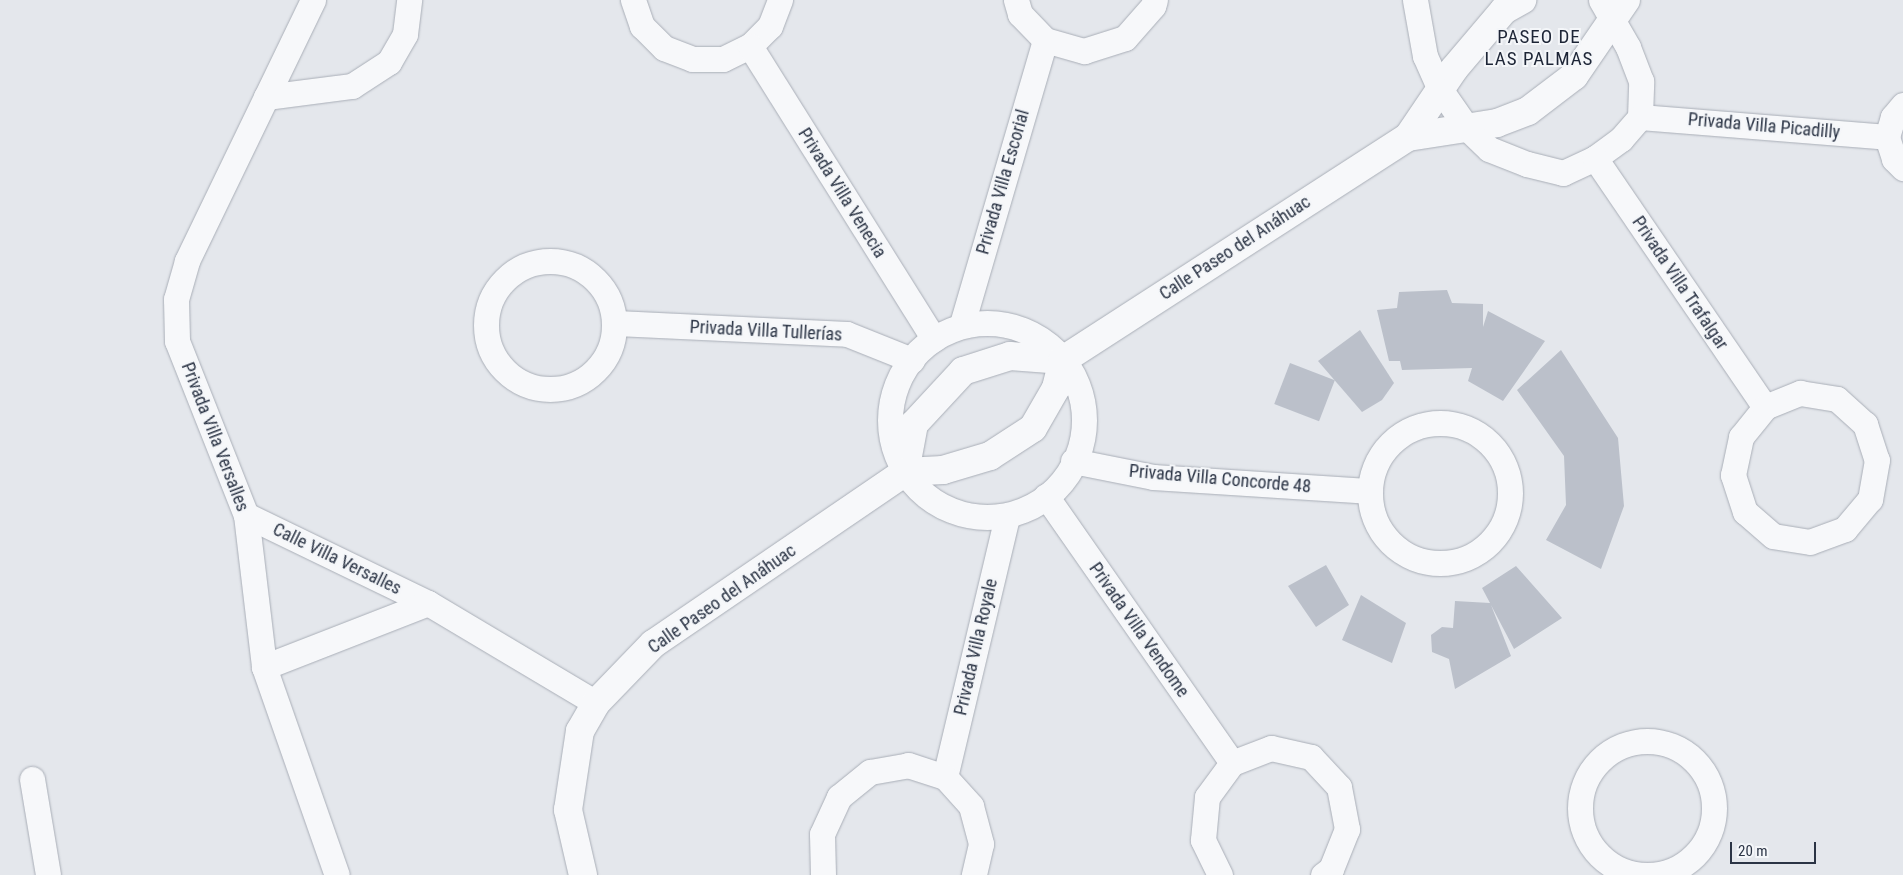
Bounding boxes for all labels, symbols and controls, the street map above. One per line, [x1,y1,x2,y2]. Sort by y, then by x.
district label: PASEO DE LAS PALMAS [1483,26,1595,70]
street label: Privada Villa Escorial [972,107,1034,257]
street label: Privada Villa Picadilly [1687,109,1841,143]
street label: Privada Villa Venecia [793,124,891,262]
street label: Calle Paseo del Anáhuac [1155,191,1315,305]
street label: Privada Villa Trafalgar [1627,212,1733,354]
street label: Privada Villa Tullerías [689,316,843,346]
street label: Privada Villa Versalles [177,359,253,515]
street label: Privada Villa Concorde 48 [1128,460,1312,498]
street label: Calle Villa Versalles [269,519,405,599]
street label: Calle Paseo del Anáhuac [644,540,800,658]
street label: Privada Villa Vendome [1084,558,1194,702]
street label: Privada Villa Royale [950,577,1002,717]
scale bar [1733,832,1819,864]
text: 20 m [1738,842,1768,860]

